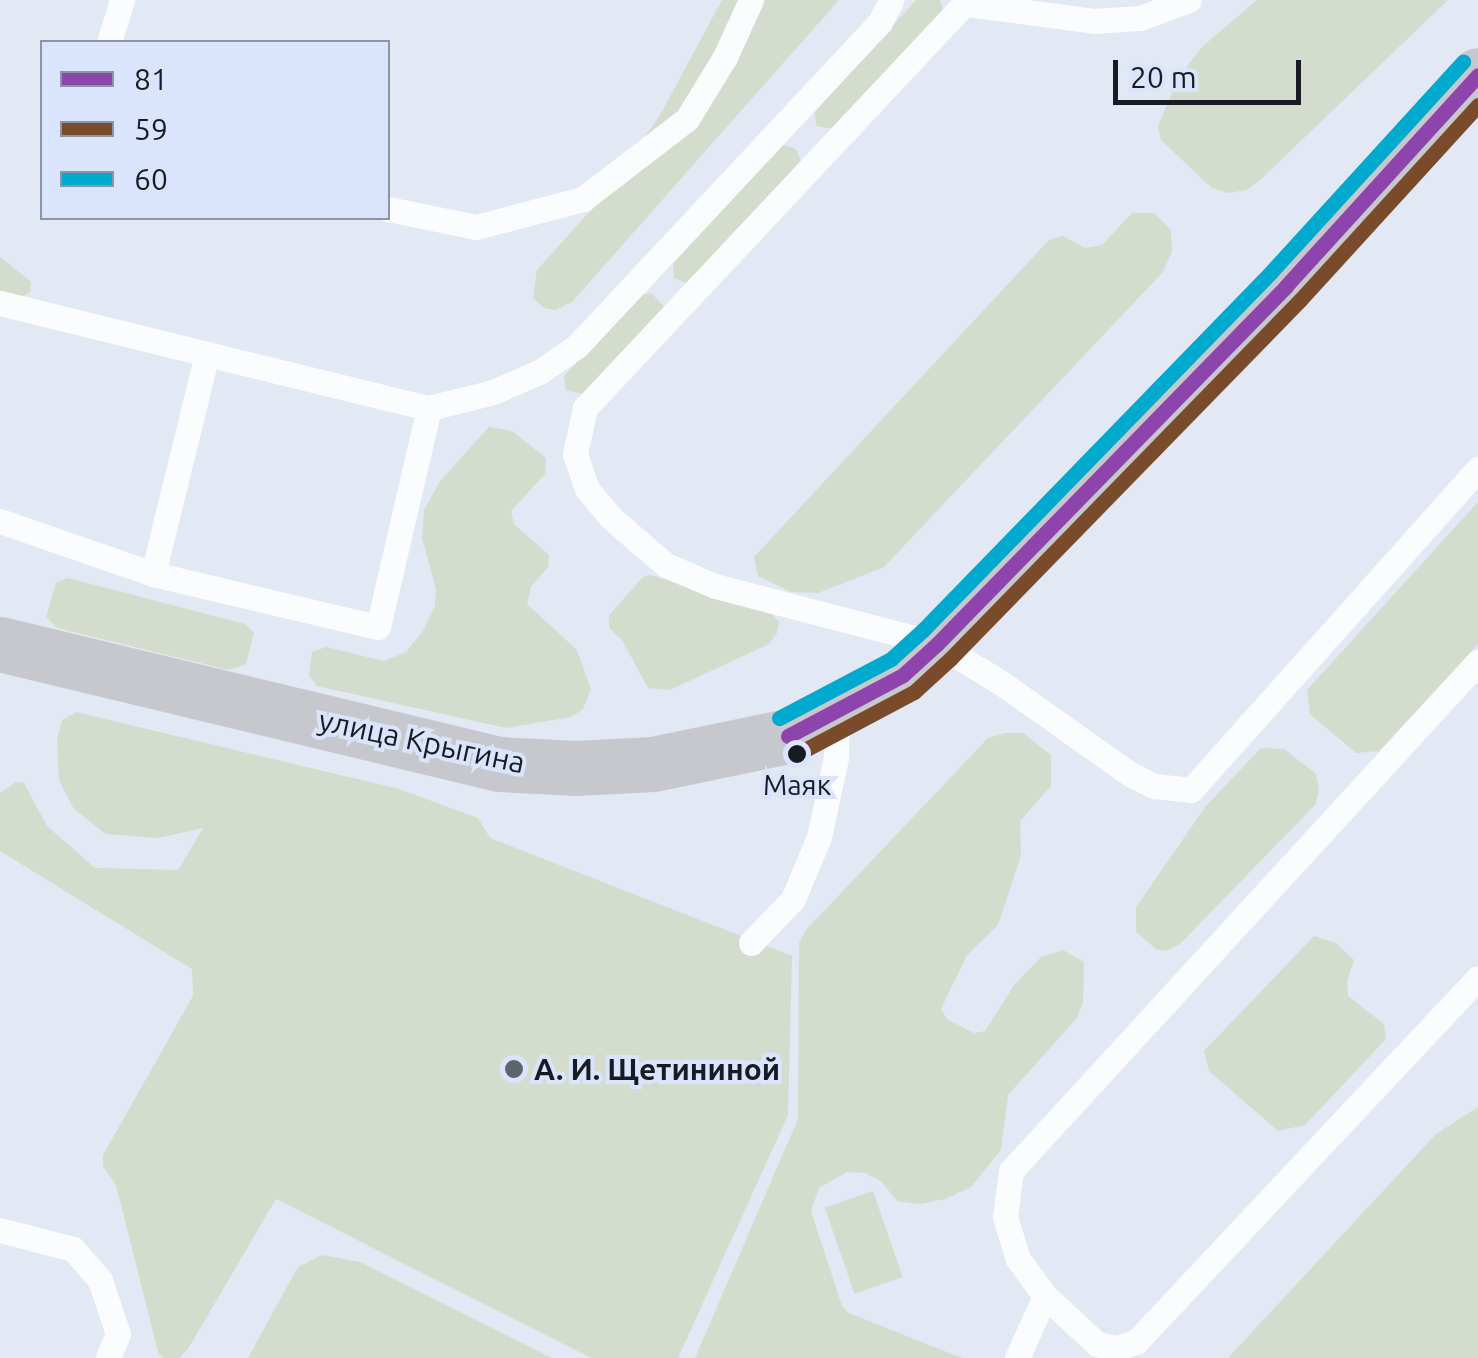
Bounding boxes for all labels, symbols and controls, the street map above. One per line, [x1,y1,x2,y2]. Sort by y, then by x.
legend [40,40,390,220]
scale bar [1118,40,1306,102]
text: 20 m [1130,60,1197,94]
text: 81 [134,62,168,96]
text: 59 [134,112,168,146]
text: 60 [134,162,168,196]
street label: улица Крыгина [316,702,528,780]
marker: Маяк [787,744,807,764]
place label: Маяк [763,768,831,802]
place label: А. И. Щетининой [534,1051,780,1087]
marker: А. И. Щетининой [503,1058,525,1080]

